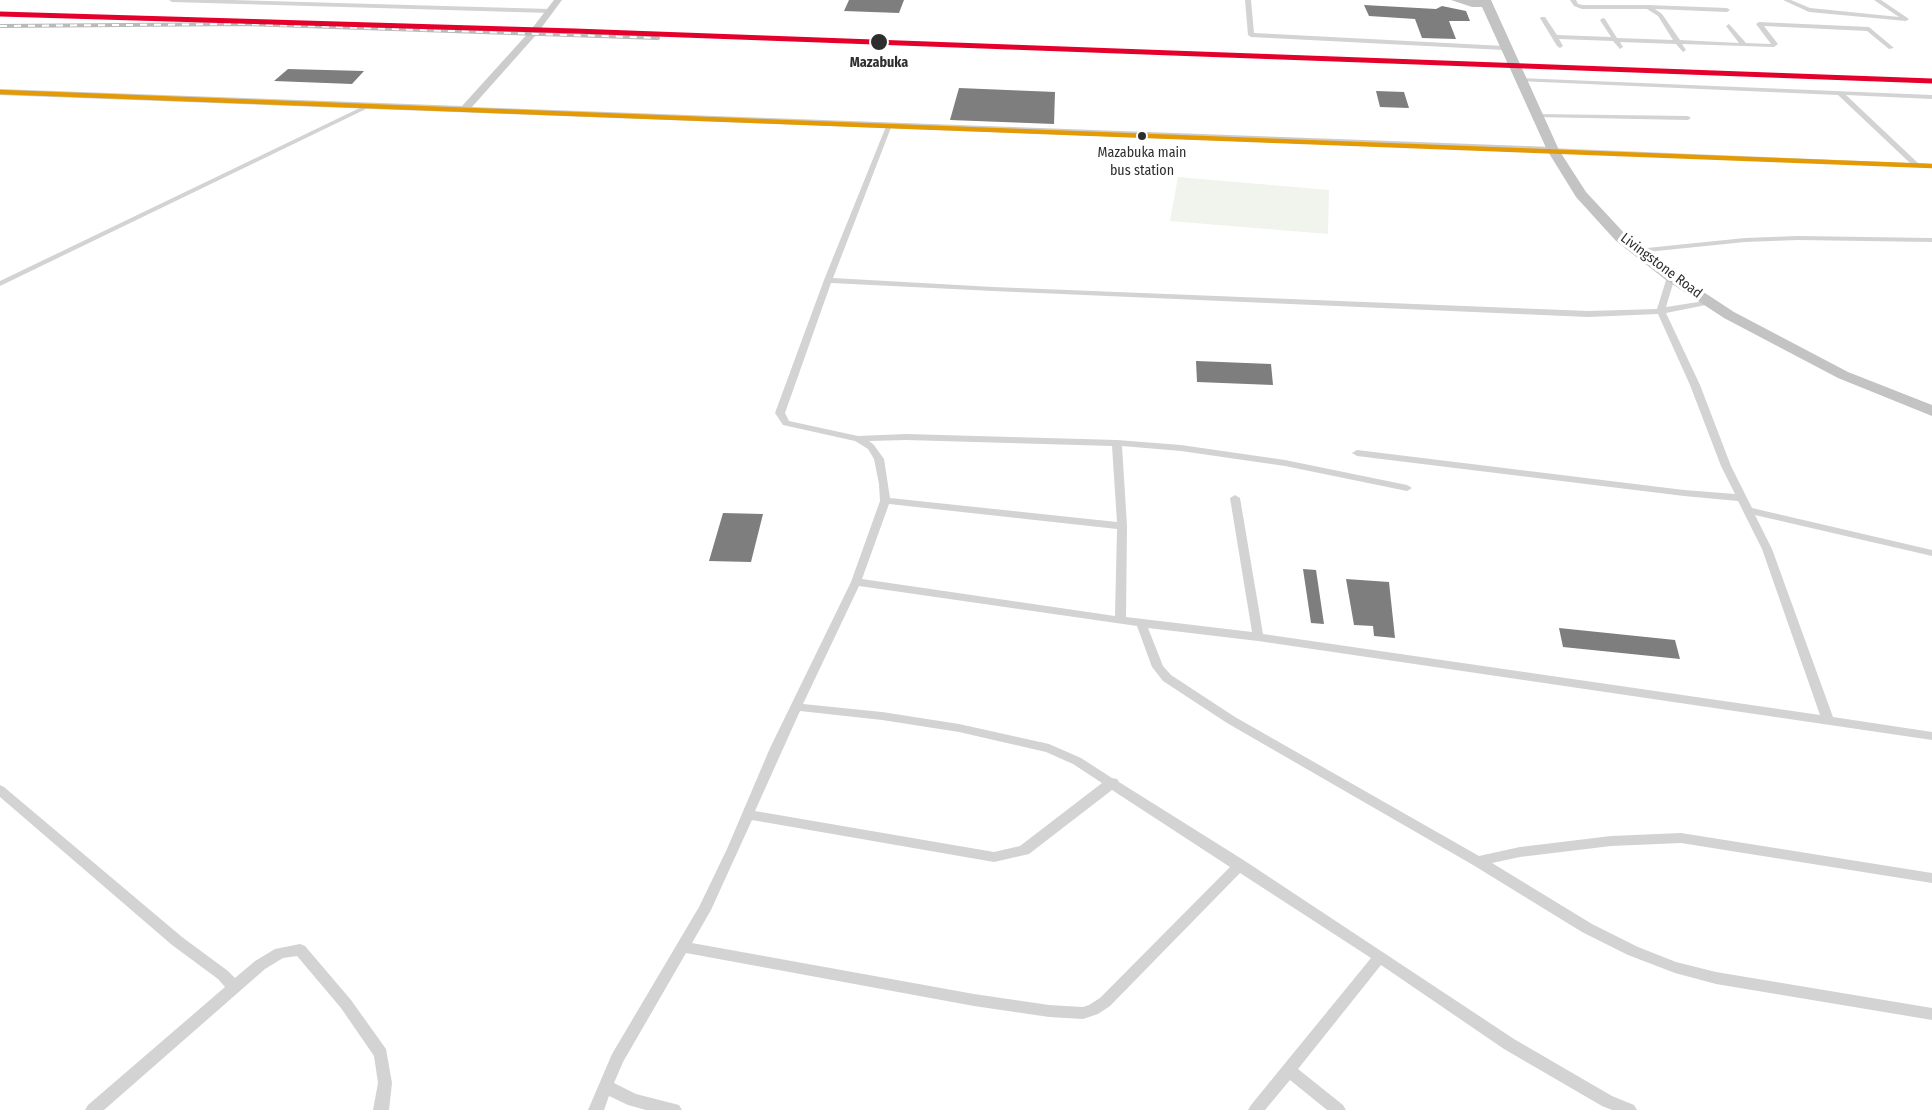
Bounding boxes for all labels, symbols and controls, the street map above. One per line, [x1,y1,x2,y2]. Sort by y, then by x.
marker: Mazabuka [869,32,889,52]
place label: Mazabuka [850,55,908,71]
marker: Mazabuka main bus station [1136,130,1148,142]
place label: Mazabuka main bus station [1098,145,1186,178]
street label: Livingstone Road [1617,230,1705,302]

